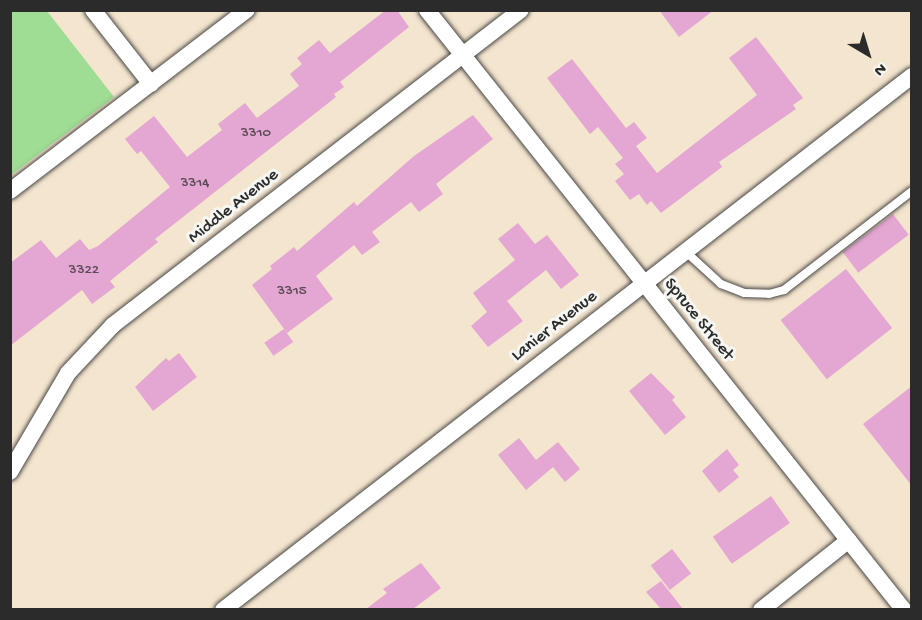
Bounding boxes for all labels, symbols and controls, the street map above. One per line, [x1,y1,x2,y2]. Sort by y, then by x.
north arrow [838,24,898,84]
text: N [869,58,889,79]
house number: 3310 [241,125,271,143]
street label: Middle Avenue [184,165,284,249]
house number: 3314 [181,175,209,193]
house number: 3322 [69,262,99,280]
street label: Spruce Street [658,274,738,366]
house number: 3315 [277,283,307,301]
street label: Lanier Avenue [508,287,602,367]

